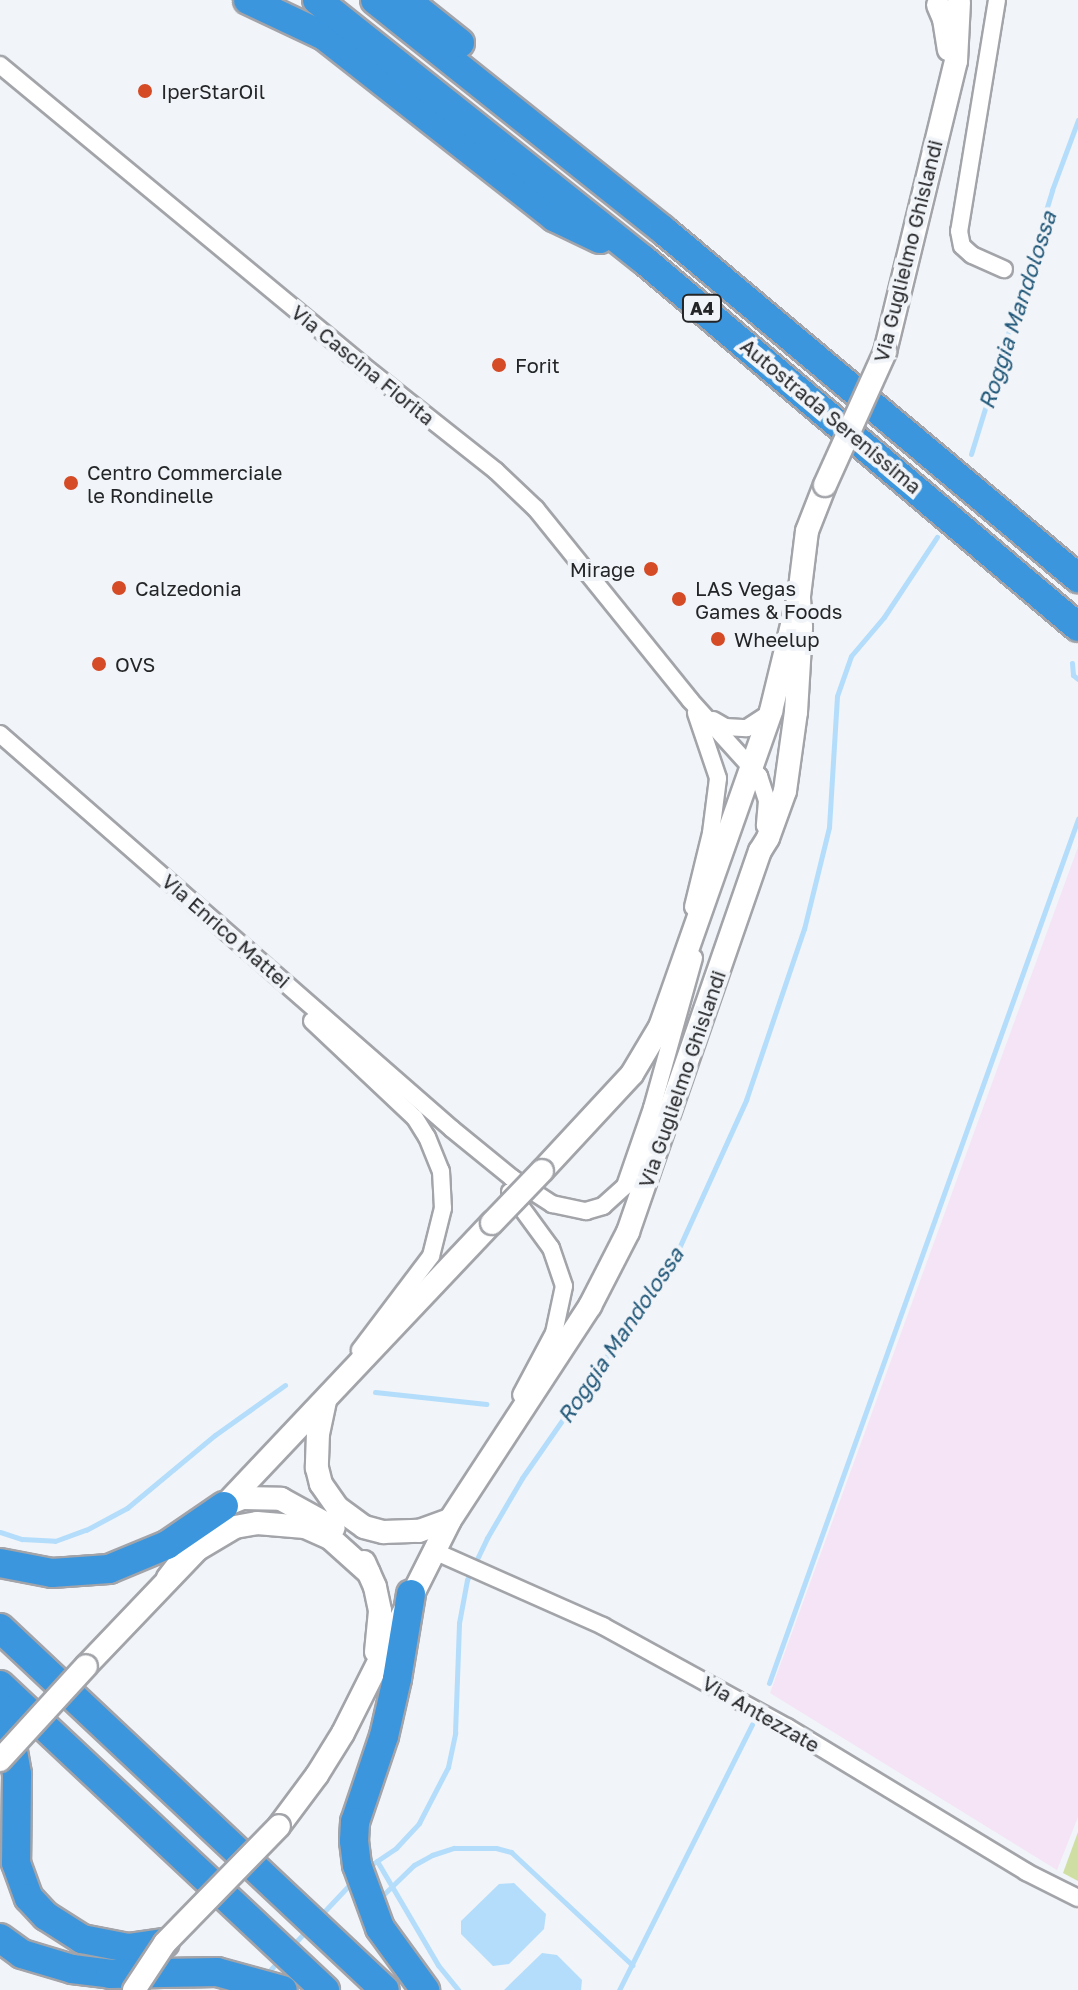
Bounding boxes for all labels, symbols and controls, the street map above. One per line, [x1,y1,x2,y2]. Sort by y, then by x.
place label: IperStarOil [161,79,265,103]
marker: IperStarOil [136,82,154,100]
street label: Via Guglielmo Ghislandi [869,137,947,365]
water label: Roggia Mandolossa [973,208,1061,412]
road number: A4 [680,294,724,322]
street label: Via Cascina Fiorita [287,300,439,430]
street label: Autostrada Serenissima [736,334,926,498]
place label: Forit [515,353,560,377]
marker: Forit [490,356,508,374]
place label: Centro Commerciale le Rondinelle [87,460,282,507]
marker: Centro Commerciale le Rondinelle [62,474,80,492]
place label: Mirage [570,557,635,581]
marker: Mirage [642,560,660,578]
place label: Calzedonia [135,576,242,600]
place label: LAS Vegas Games & Foods [695,576,842,623]
marker: Calzedonia [110,579,128,597]
marker: LAS Vegas Games & Foods [670,590,688,608]
place label: Wheelup [734,627,819,651]
marker: Wheelup [709,630,727,648]
place label: OVS [115,652,155,676]
marker: OVS [90,655,108,673]
street label: Via Enrico Mattei [157,869,295,993]
street label: Via Guglielmo Ghislandi [634,967,730,1191]
water label: Roggia Mandolossa [551,1242,689,1428]
street label: Via Antezzate [698,1671,824,1757]

